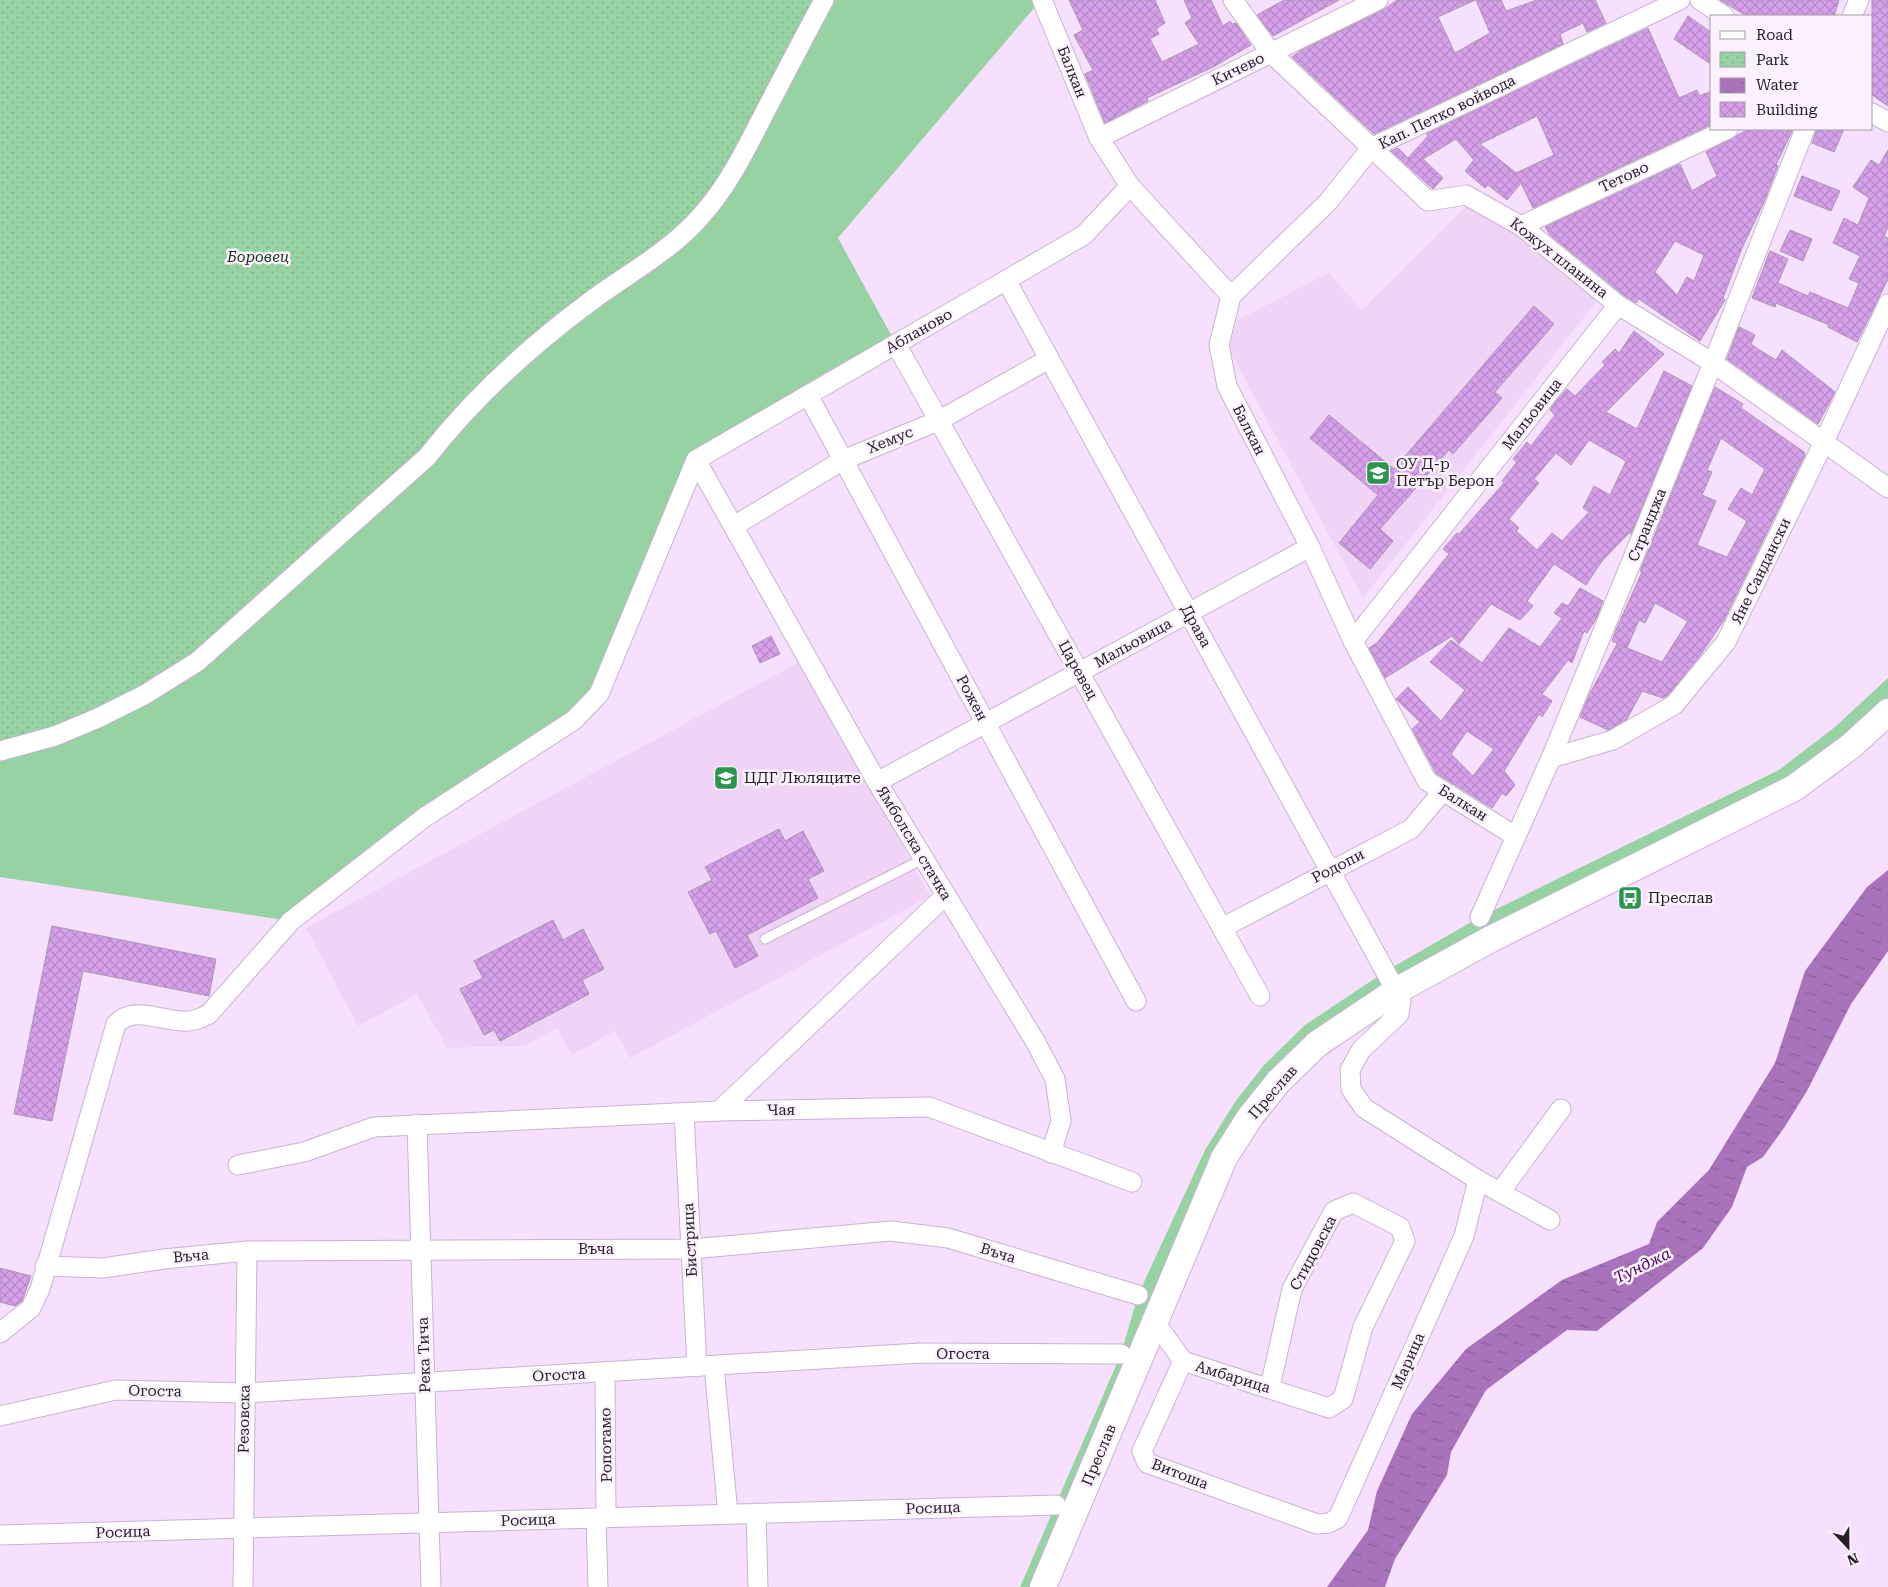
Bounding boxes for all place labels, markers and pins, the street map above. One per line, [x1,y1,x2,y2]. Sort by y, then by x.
place label: ОУ Д-р Петър Берон [1396,455,1495,490]
school or university icon: ОУ Д-р Петър Берон [1365,460,1391,486]
school or university icon: ЦДГ Люляците [713,765,739,791]
place label: ЦДГ Люляците [744,769,861,787]
bus stop icon: Преслав [1617,885,1643,911]
place label: Преслав [1648,889,1713,907]

